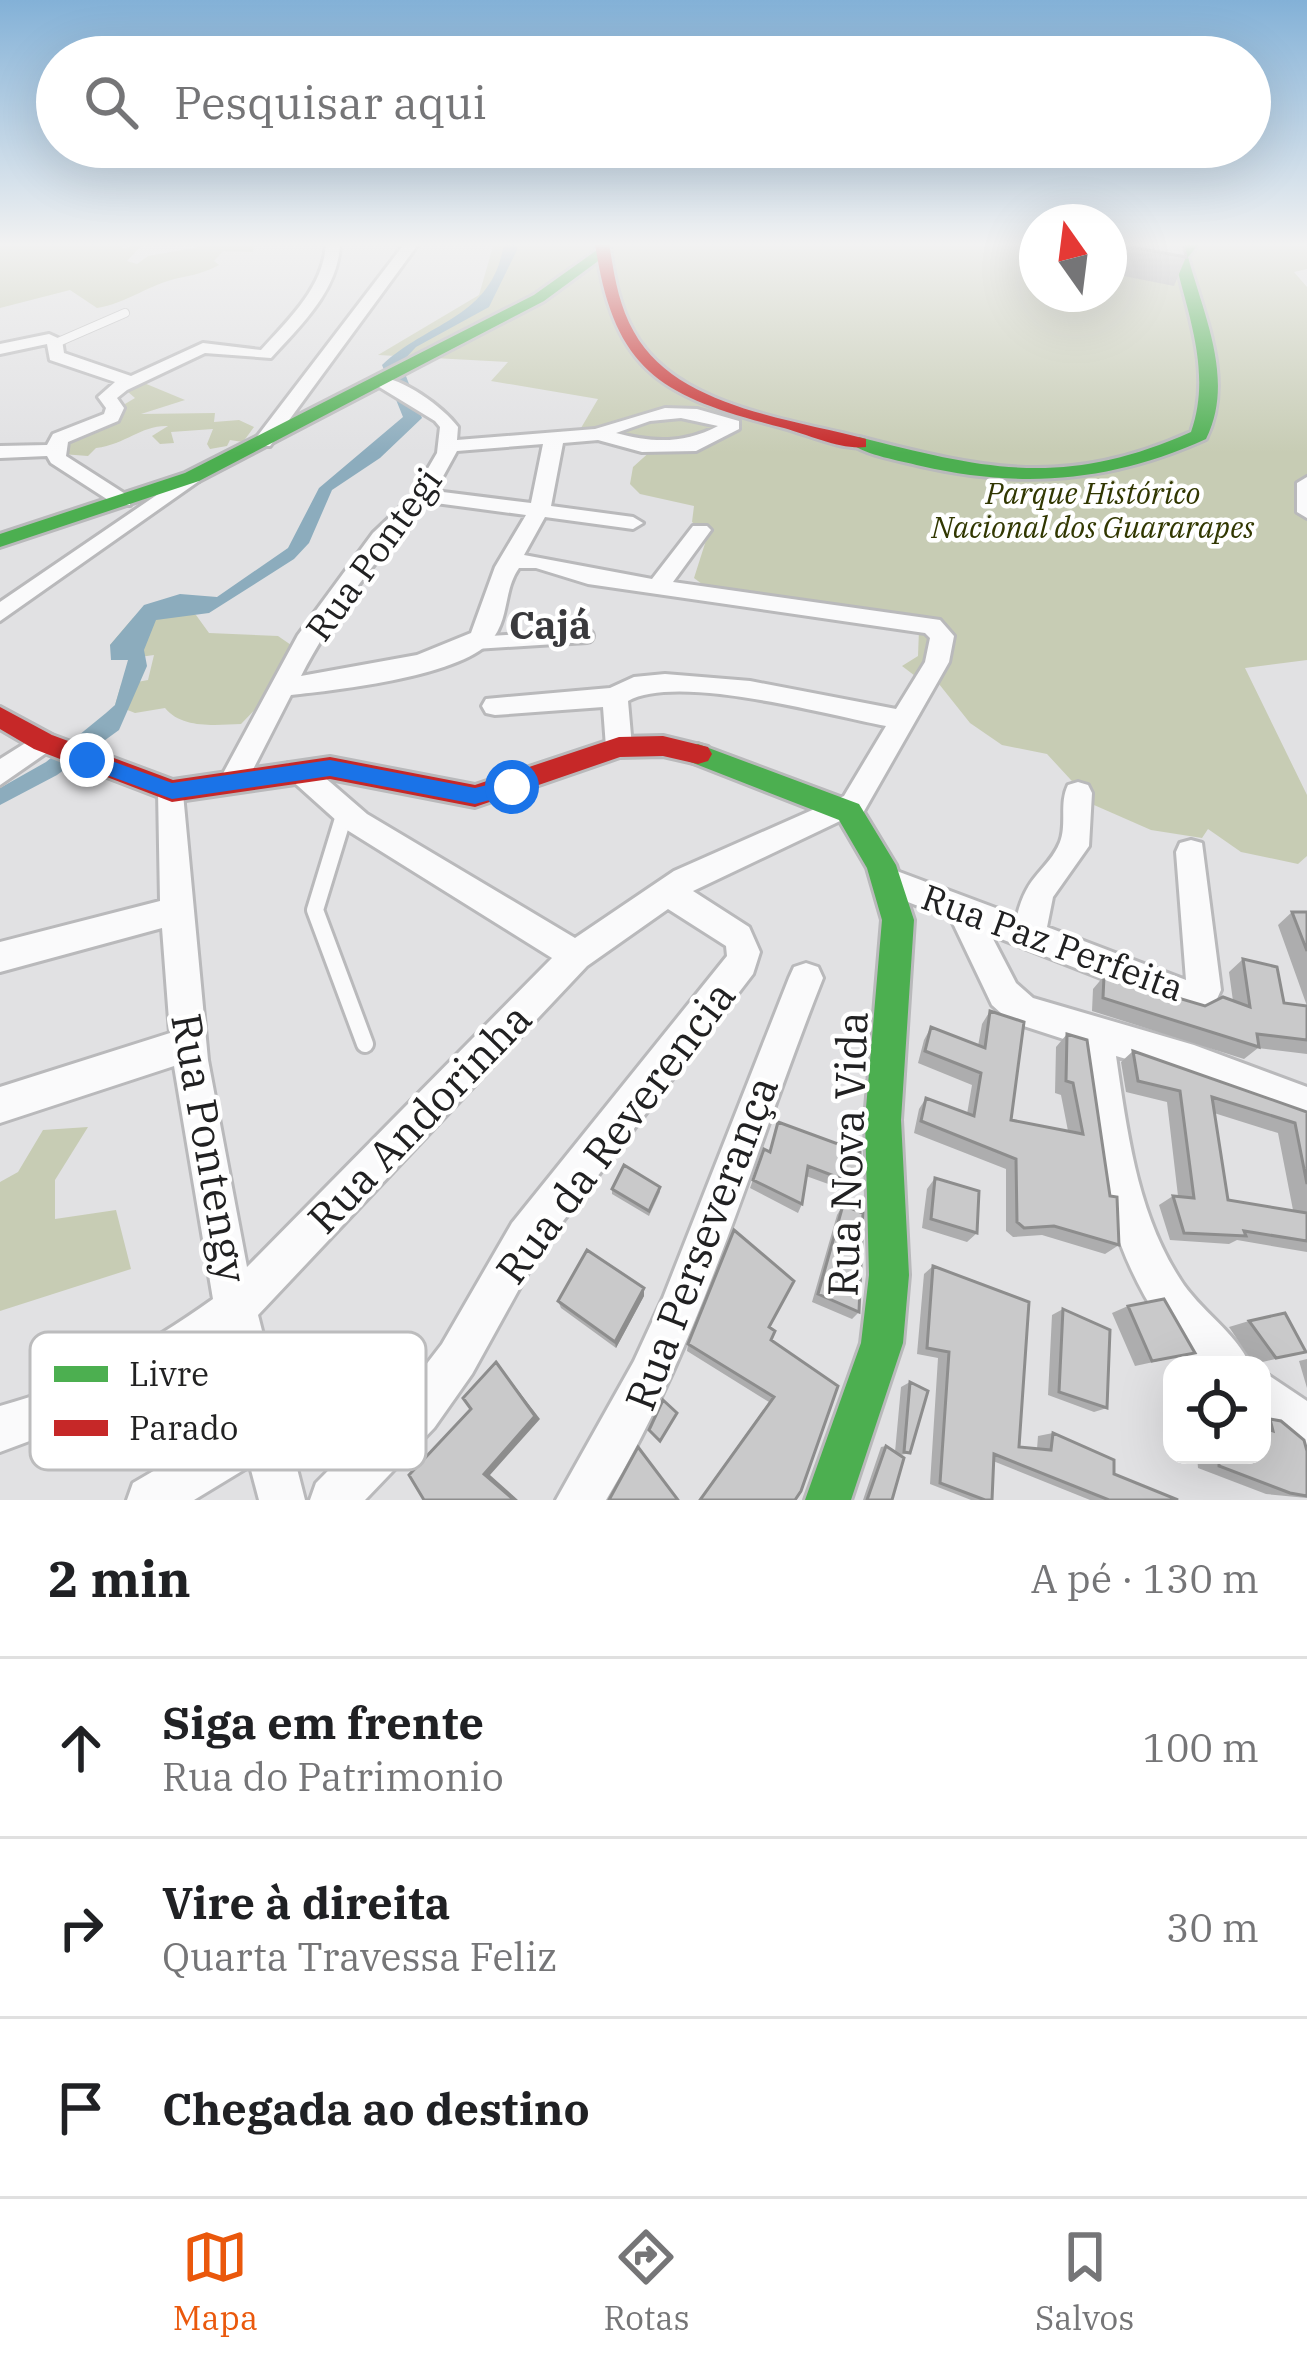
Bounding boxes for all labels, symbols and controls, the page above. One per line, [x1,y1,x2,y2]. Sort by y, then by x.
search box [36,36,1271,168]
icon: search [78,69,144,135]
text: Pesquisar aqui [174,73,487,131]
north arrow [1019,204,1127,312]
street label: Rua Pontegi [295,458,451,650]
park label: Parque Histórico Nacional dos Guararapes [931,473,1254,546]
district label: Cajá [509,599,591,650]
route end [60,733,114,787]
route start [485,760,539,814]
street label: Rua Paz Perfeita [916,873,1190,1011]
street label: Rua da Reverencia [483,970,747,1294]
street label: Rua Andorinha [295,991,543,1245]
street label: Rua Pontengy [159,1009,261,1288]
street label: Rua Nova Vida [815,1010,879,1298]
street label: Rua Perseverança [612,1068,790,1418]
legend [30,1332,426,1470]
text: Livre [129,1352,209,1395]
map controls [1163,1356,1271,1464]
button: locate [1163,1356,1271,1464]
text: Parado [129,1406,238,1449]
text: 2 min [48,1545,191,1611]
text: A pé · 130 m [1031,1553,1259,1604]
text: Siga em frente [162,1693,484,1751]
icon: ahead [48,1715,114,1781]
text: 100 m [1143,1722,1259,1773]
text: Rua do Patrimonio [162,1751,504,1802]
text: Vire à direita [162,1873,450,1931]
icon: right [48,1895,114,1961]
text: 30 m [1166,1902,1259,1953]
text: Quarta Travessa Feliz [162,1931,557,1982]
icon: arrive [48,2075,114,2141]
text: Chegada ao destino [162,2079,590,2137]
tab: Mapa [173,2224,258,2339]
tab: Rotas [603,2224,690,2339]
tab: Salvos [1035,2224,1134,2339]

